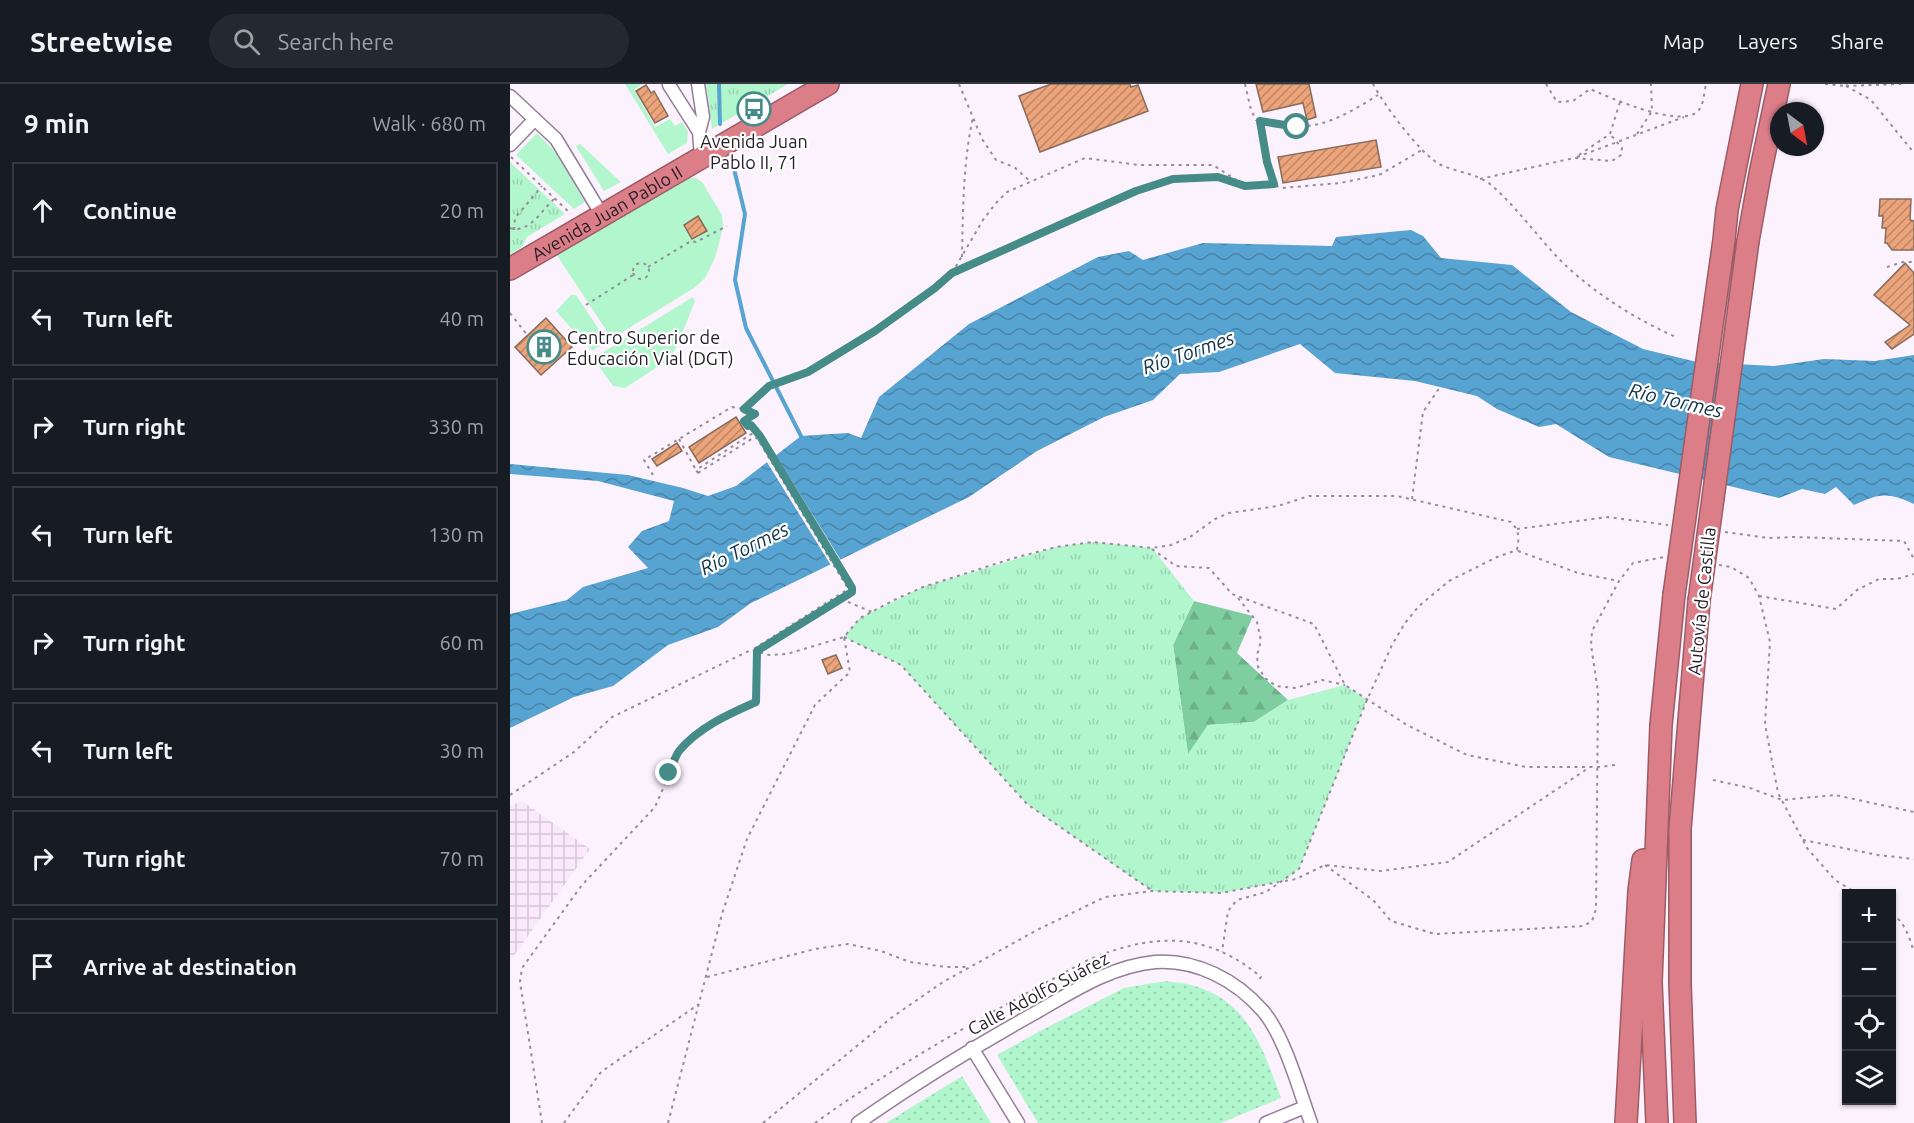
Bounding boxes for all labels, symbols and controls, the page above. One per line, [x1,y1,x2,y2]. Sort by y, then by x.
search box [209,14,629,68]
icon: search [230,25,263,58]
text: Streetwise [30,26,173,57]
text: Search here [278,29,394,54]
text: Map [1663,29,1704,53]
text: Layers [1737,29,1798,53]
text: Share [1831,29,1884,53]
bus stop icon: Avenida Juan Pablo II, 71 [736,91,772,127]
north arrow [1770,102,1824,156]
text: 9 min [24,109,90,138]
text: Walk · 680 m [373,112,486,135]
route start [1283,113,1309,139]
place label: Avenida Juan Pablo II, 71 [700,131,808,172]
street label: Avenida Juan Pablo II [528,161,686,264]
icon: ahead [26,194,59,227]
text: Continue [83,198,177,223]
text: 20 m [440,199,484,222]
icon: left [26,302,59,335]
text: Turn left [83,306,173,331]
text: 40 m [440,307,484,330]
water label: Río Tormes [1139,325,1238,378]
place label: Centro Superior de Educación Vial (DGT) [567,327,734,369]
building icon: Centro Superior de Educación Vial (DGT) [526,329,562,365]
water label: Río Tormes [1627,378,1726,422]
icon: right [26,410,59,443]
text: Turn right [83,414,185,439]
text: 330 m [428,415,484,438]
water label: Río Tormes [696,516,793,579]
icon: left [26,518,59,551]
text: Turn left [83,522,173,547]
text: 130 m [428,523,484,546]
street label: Autovía de Castilla [1683,526,1719,676]
icon: right [26,626,59,659]
text: Turn right [83,630,185,655]
text: 60 m [440,631,484,654]
icon: left [26,734,59,767]
text: Turn left [83,738,173,763]
text: 30 m [440,739,484,762]
route end [655,759,681,785]
icon: right [26,842,59,875]
text: Turn right [83,846,185,871]
text: 70 m [440,847,484,870]
map controls [1842,889,1896,1105]
button: + [1842,889,1896,943]
button: − [1842,943,1896,997]
street label: Calle Adolfo Suárez [964,947,1112,1039]
icon: arrive [26,950,59,983]
text: Arrive at destination [83,954,297,979]
button: locate [1842,997,1896,1051]
button: layers [1842,1051,1896,1105]

